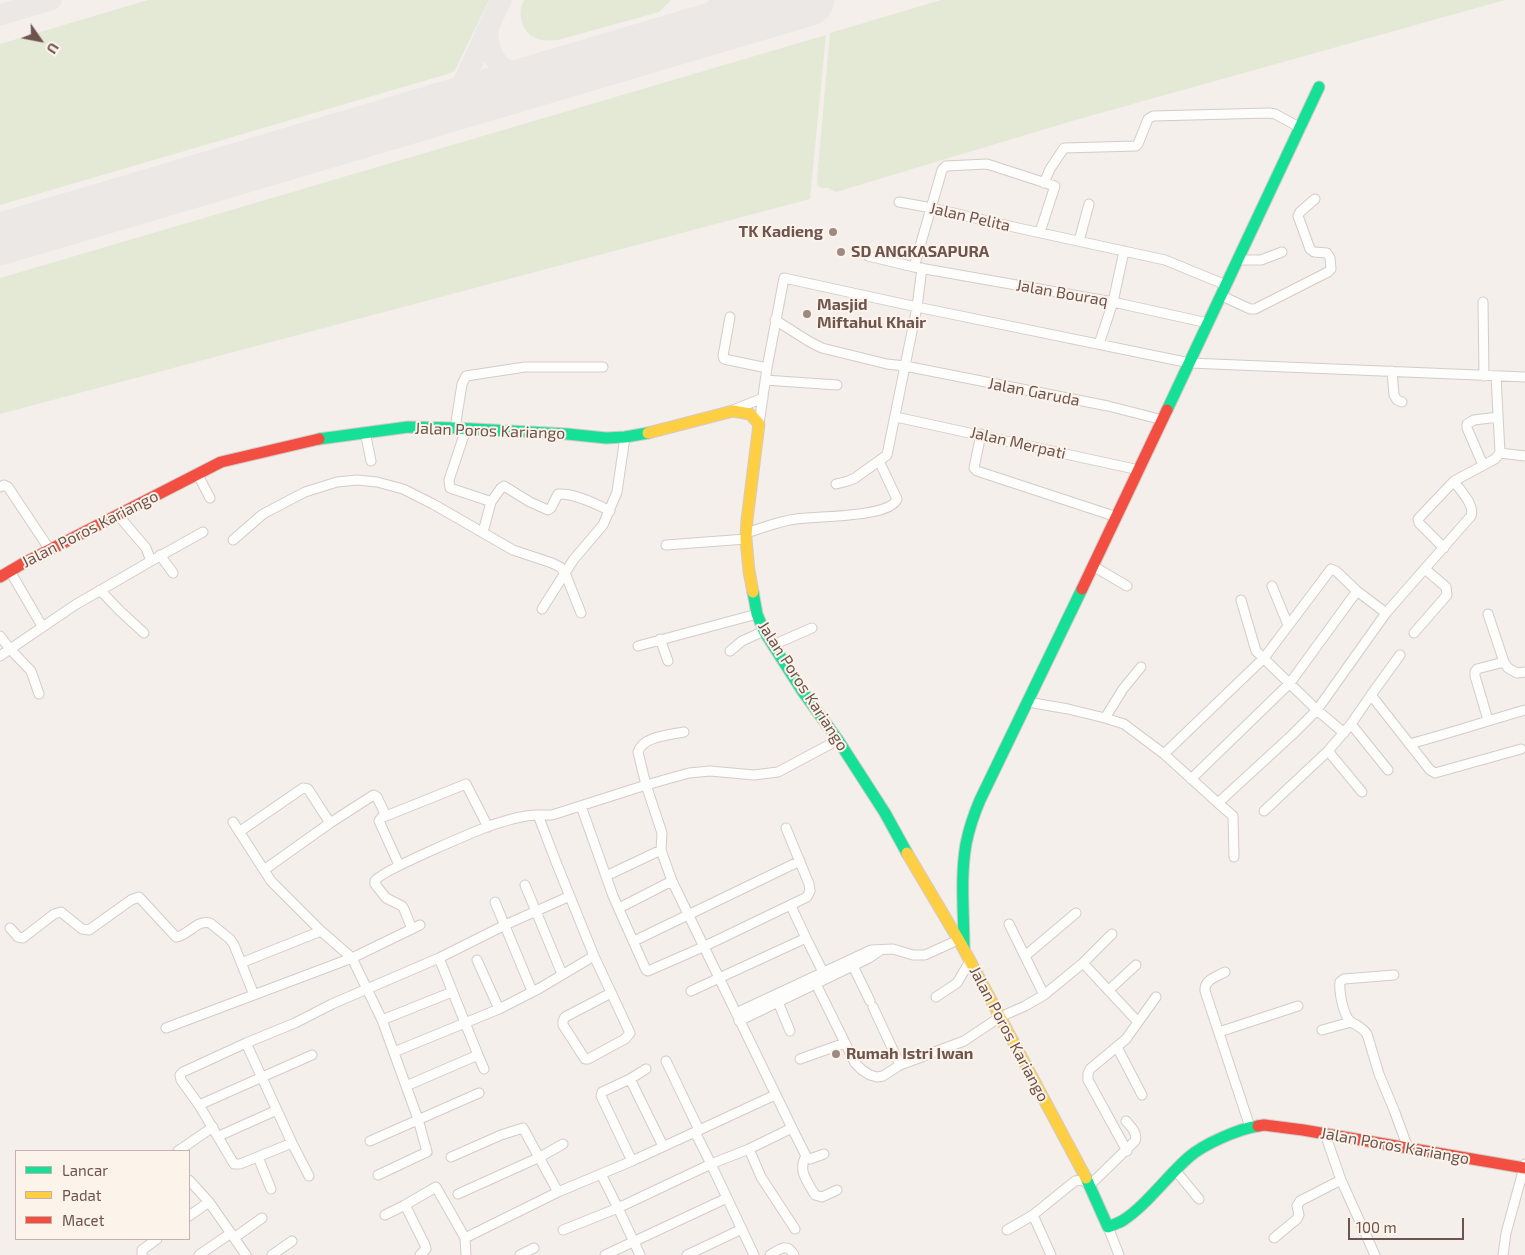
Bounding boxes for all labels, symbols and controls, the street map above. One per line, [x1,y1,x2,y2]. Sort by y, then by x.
north arrow [15,15,65,65]
text: U [43,40,63,57]
street label: Jalan Pelita [928,198,1012,236]
place label: TK Kadieng [739,222,823,242]
marker: TK Kadieng [827,226,839,238]
place label: SD ANGKASAPURA [851,242,989,262]
marker: SD ANGKASAPURA [835,246,847,258]
street label: Jalan Bouraq [1015,275,1109,311]
place label: Masjid Miftahul Khair [817,295,926,333]
marker: Masjid Miftahul Khair [801,308,813,320]
street label: Jalan Garuda [987,374,1081,410]
street label: Jalan Poros Kariango [414,419,566,443]
street label: Jalan Merpati [968,423,1068,463]
street label: Jalan Poros Kariango [19,486,161,572]
street label: Jalan Poros Kariango [754,618,852,754]
street label: Jalan Poros Kariango [965,963,1053,1105]
place label: Rumah Istri Iwan [846,1044,973,1064]
marker: Rumah Istri Iwan [830,1048,842,1060]
street label: Jalan Poros Kariango [1319,1123,1471,1169]
legend [15,1150,190,1240]
text: Lancar [62,1161,108,1179]
text: Padat [62,1186,102,1204]
scale bar [1350,1208,1466,1240]
text: Macet [62,1211,104,1229]
text: 100 m [1356,1218,1397,1236]

